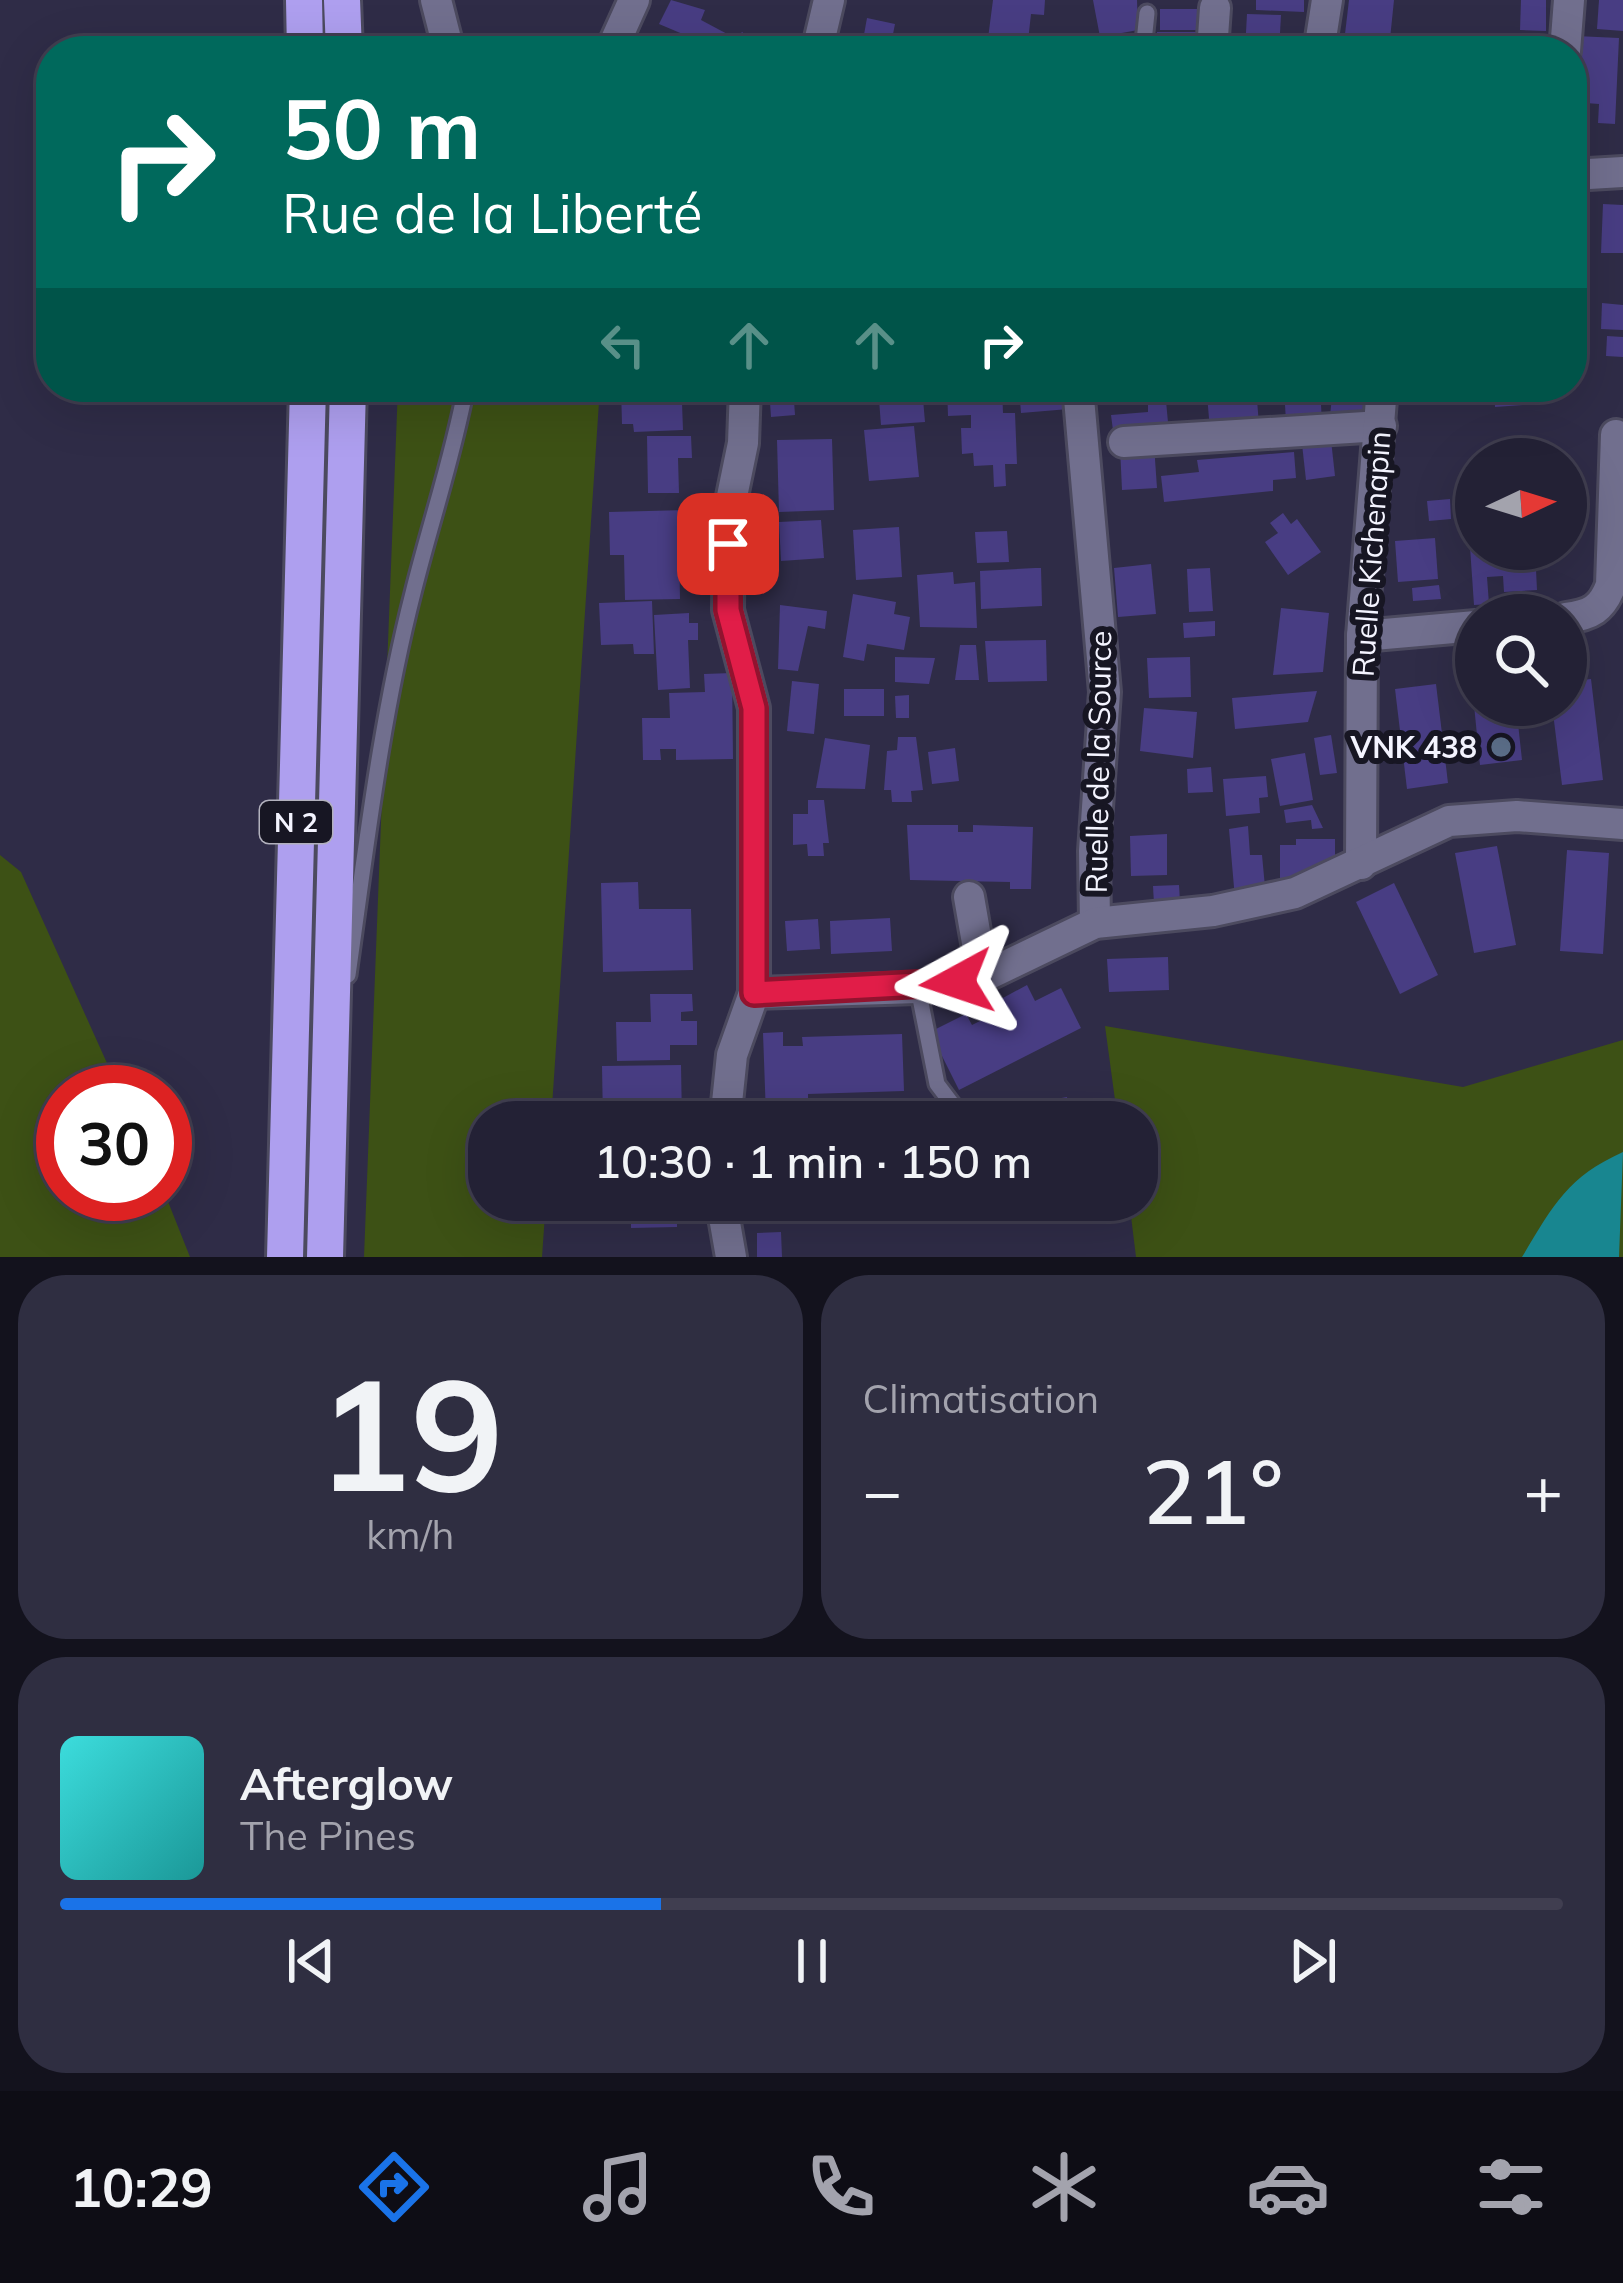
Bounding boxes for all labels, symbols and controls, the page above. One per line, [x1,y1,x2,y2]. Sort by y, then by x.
text: 50 m [282,75,481,180]
icon: right [84,84,240,240]
text: Rue de la Liberté [282,179,702,247]
icon: left [590,312,656,378]
icon: ahead [716,312,782,378]
icon: ahead [842,312,908,378]
icon: right [968,312,1034,378]
street label: Ruelle Kichenapin [1343,430,1399,678]
north arrow [1455,438,1587,570]
map controls [1455,438,1587,726]
pin [677,493,779,595]
icon: arrive [695,511,761,577]
button: search [1455,594,1587,726]
street label: Ruelle de la Source [1077,630,1119,894]
place label: VNK 438 [1350,728,1477,766]
marker: VNK 438 [1488,734,1514,760]
road number: N 2 [260,801,332,843]
position arrow [894,919,1020,1045]
speed limit sign: 30 [36,1065,192,1221]
text: 10:30 · 1 min · 150 m [594,1133,1032,1189]
text: 19 [317,1334,504,1530]
text: Climatisation [863,1374,1099,1423]
text: 21° [1142,1434,1284,1547]
text: − [863,1449,902,1532]
text: + [1523,1449,1563,1532]
text: km/h [366,1510,454,1559]
text: Afterglow [240,1755,453,1811]
text: The Pines [240,1811,416,1860]
icon: previous [278,1928,344,1994]
icon: pause [779,1928,845,1994]
icon: next [1280,1928,1346,1994]
icon: directions [352,2145,436,2229]
icon: music [576,2145,660,2229]
icon: phone [799,2145,883,2229]
icon: climate [1022,2145,1106,2229]
icon: car [1246,2145,1330,2229]
icon: filters [1469,2145,1553,2229]
text: 10:29 [70,2153,213,2221]

